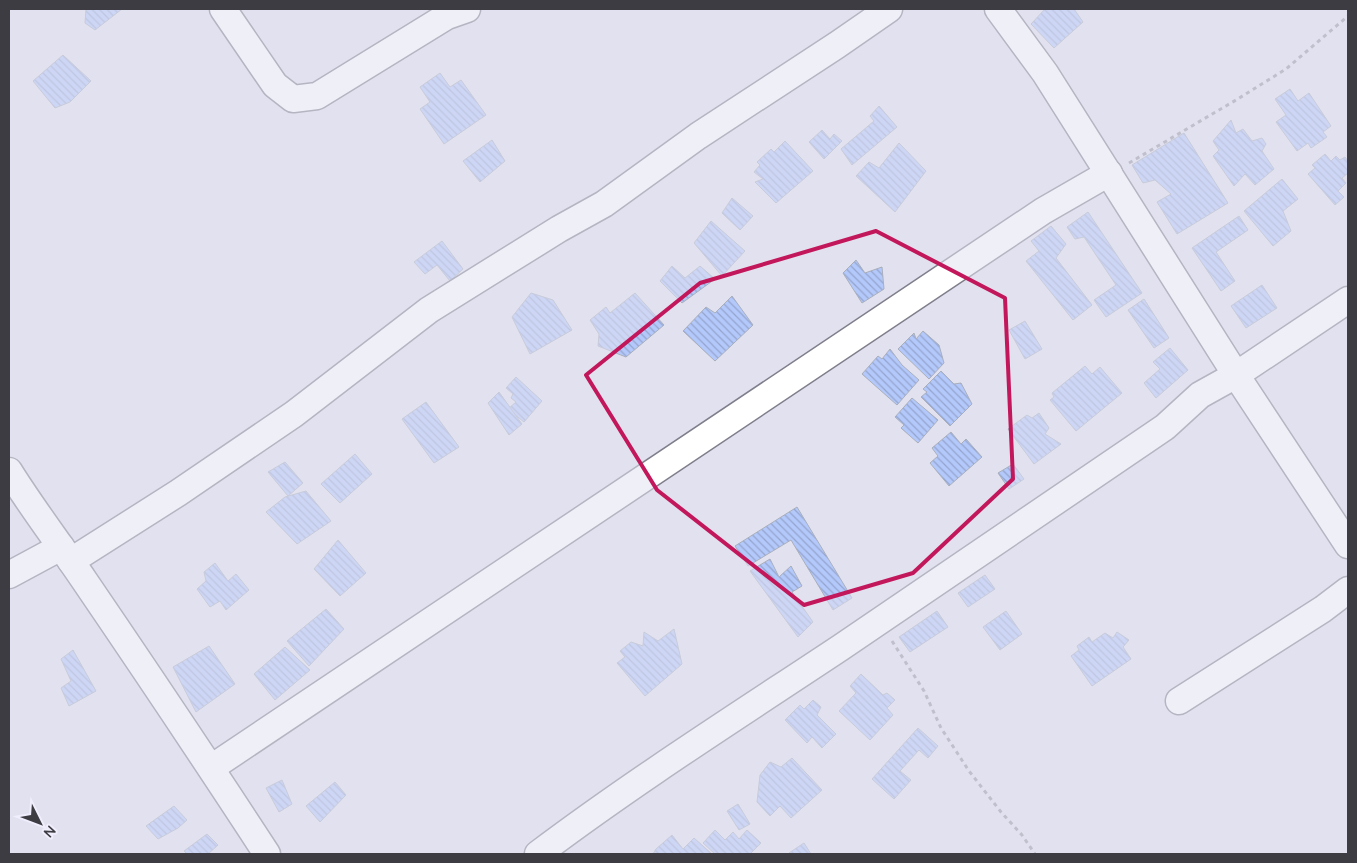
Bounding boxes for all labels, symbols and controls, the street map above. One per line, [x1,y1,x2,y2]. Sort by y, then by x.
north arrow [15,798,65,848]
text: N [40,822,60,842]

